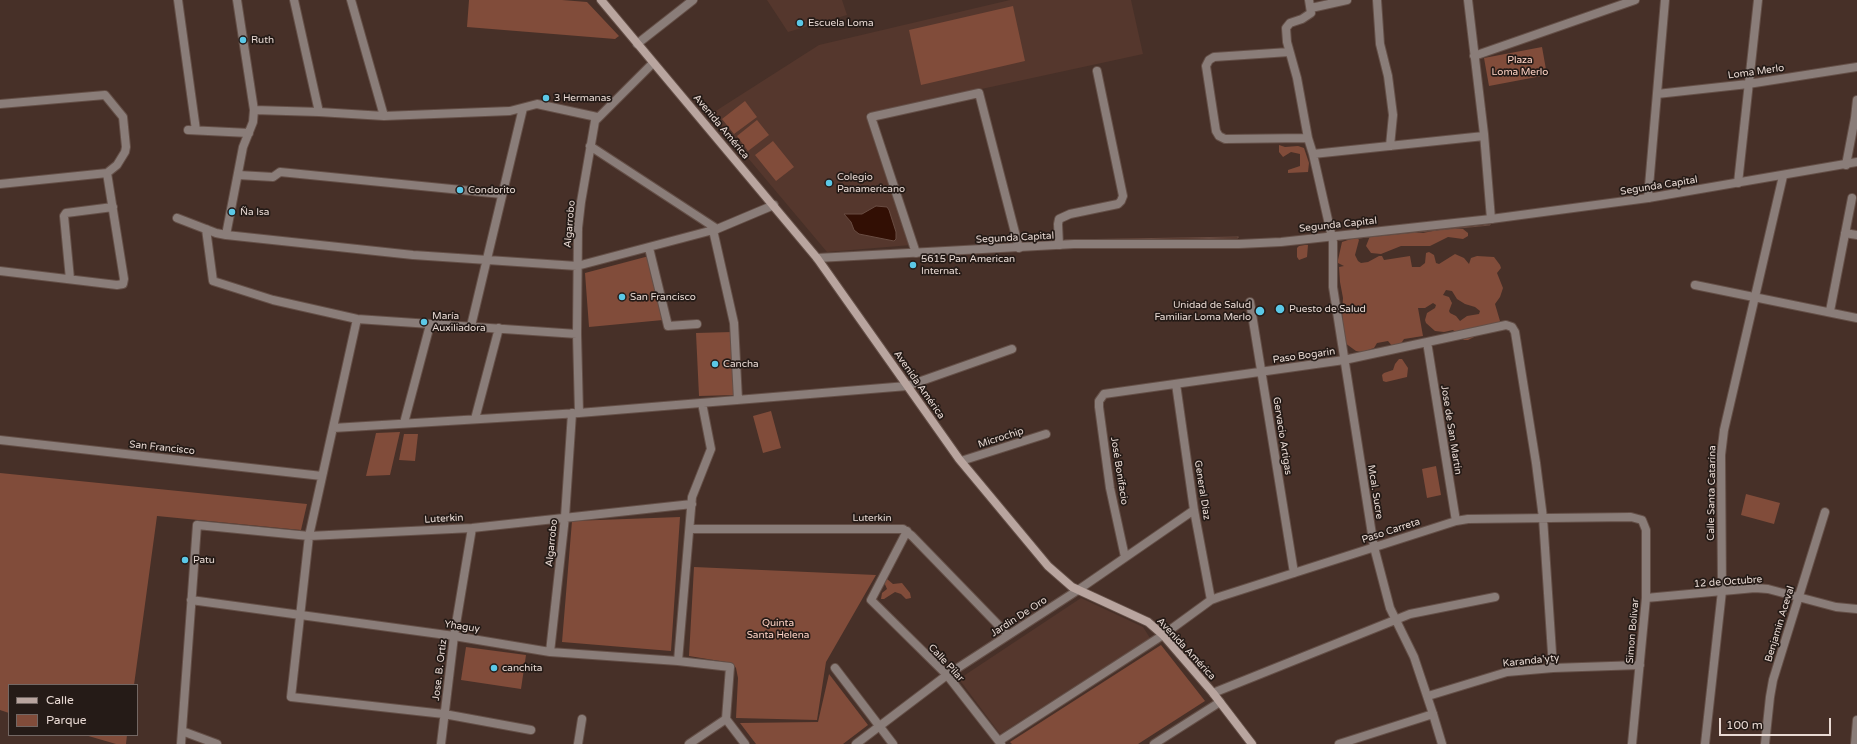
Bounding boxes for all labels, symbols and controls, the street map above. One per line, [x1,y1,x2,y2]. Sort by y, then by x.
place label: Escuela Loma [808,17,874,29]
marker: Escuela Loma [795,18,805,28]
place label: Ruth [251,34,274,46]
marker: Ruth [238,35,248,45]
park label: Plaza Loma Merlo [1492,54,1548,78]
street label: Loma Merlo [1727,62,1785,82]
place label: 3 Hermanas [554,92,611,104]
street label: Avenida América [690,92,752,162]
marker: 3 Hermanas [541,93,551,103]
place label: Colegio Panamericano [837,171,905,194]
street label: Segunda Capital [1619,174,1699,198]
marker: Colegio Panamericano [824,178,834,188]
place label: Condorito [468,184,515,196]
marker: Condorito [455,185,465,195]
street label: Algarrobo [562,200,578,248]
place label: Ña Isa [240,206,269,218]
marker: Ña Isa [227,207,237,217]
street label: Segunda Capital [1299,215,1377,235]
street label: Segunda Capital [976,230,1054,246]
place label: 5615 Pan American Internat. [921,253,1015,276]
marker: 5615 Pan American Internat. [908,260,918,270]
place label: San Francisco [630,291,696,303]
marker: San Francisco [617,292,627,302]
place label: Unidad de Salud Familiar Loma Merlo [1155,299,1251,322]
marker: Puesto de Salud [1274,303,1286,315]
place label: Puesto de Salud [1289,303,1366,315]
marker: Unidad de Salud Familiar Loma Merlo [1254,305,1266,317]
place label: María Auxiliadora [432,310,486,334]
marker: María Auxiliadora [419,317,429,327]
street label: Paso Bogarin [1272,346,1336,366]
street label: Avenida América [891,349,947,421]
place label: Cancha [723,358,759,370]
marker: Cancha [710,359,720,369]
street label: Jose de San Martin [1438,384,1464,476]
street label: Gervacio Artigas [1270,396,1294,476]
street label: Microchip [977,425,1025,451]
street label: José Bonifacio [1108,436,1130,506]
street label: San Francisco [129,439,195,457]
street label: Calle Santa Catarina [1705,445,1719,541]
street label: General Díaz [1191,459,1213,521]
street label: Mcal. Sucre [1365,464,1385,520]
street label: Luterkin [424,512,464,526]
street label: Luterkin [852,512,892,524]
street label: Paso Carreta [1360,516,1422,546]
street label: Algarrobo [544,519,560,567]
place label: Patu [193,554,215,566]
marker: Patu [180,555,190,565]
street label: 12 de Octubre [1693,574,1763,590]
street label: Benjamin Aceval [1763,585,1797,663]
street label: Jardin De Oro [989,594,1049,640]
street label: Simon Bolivar [1624,598,1642,664]
street label: Avenida América [1154,615,1218,683]
park label: Quinta Santa Helena [747,617,809,640]
street label: Yhaguy [443,619,481,635]
street label: Jose. B. Ortiz [430,639,450,701]
street label: Calle Pilar [926,642,966,684]
street label: Karanda'yty [1502,652,1560,670]
place label: canchita [502,662,542,674]
marker: canchita [489,663,499,673]
legend [8,684,138,736]
text: Calle [46,693,74,707]
scale bar [1721,710,1833,736]
text: Parque [46,713,87,727]
text: 100 m [1726,718,1763,732]

